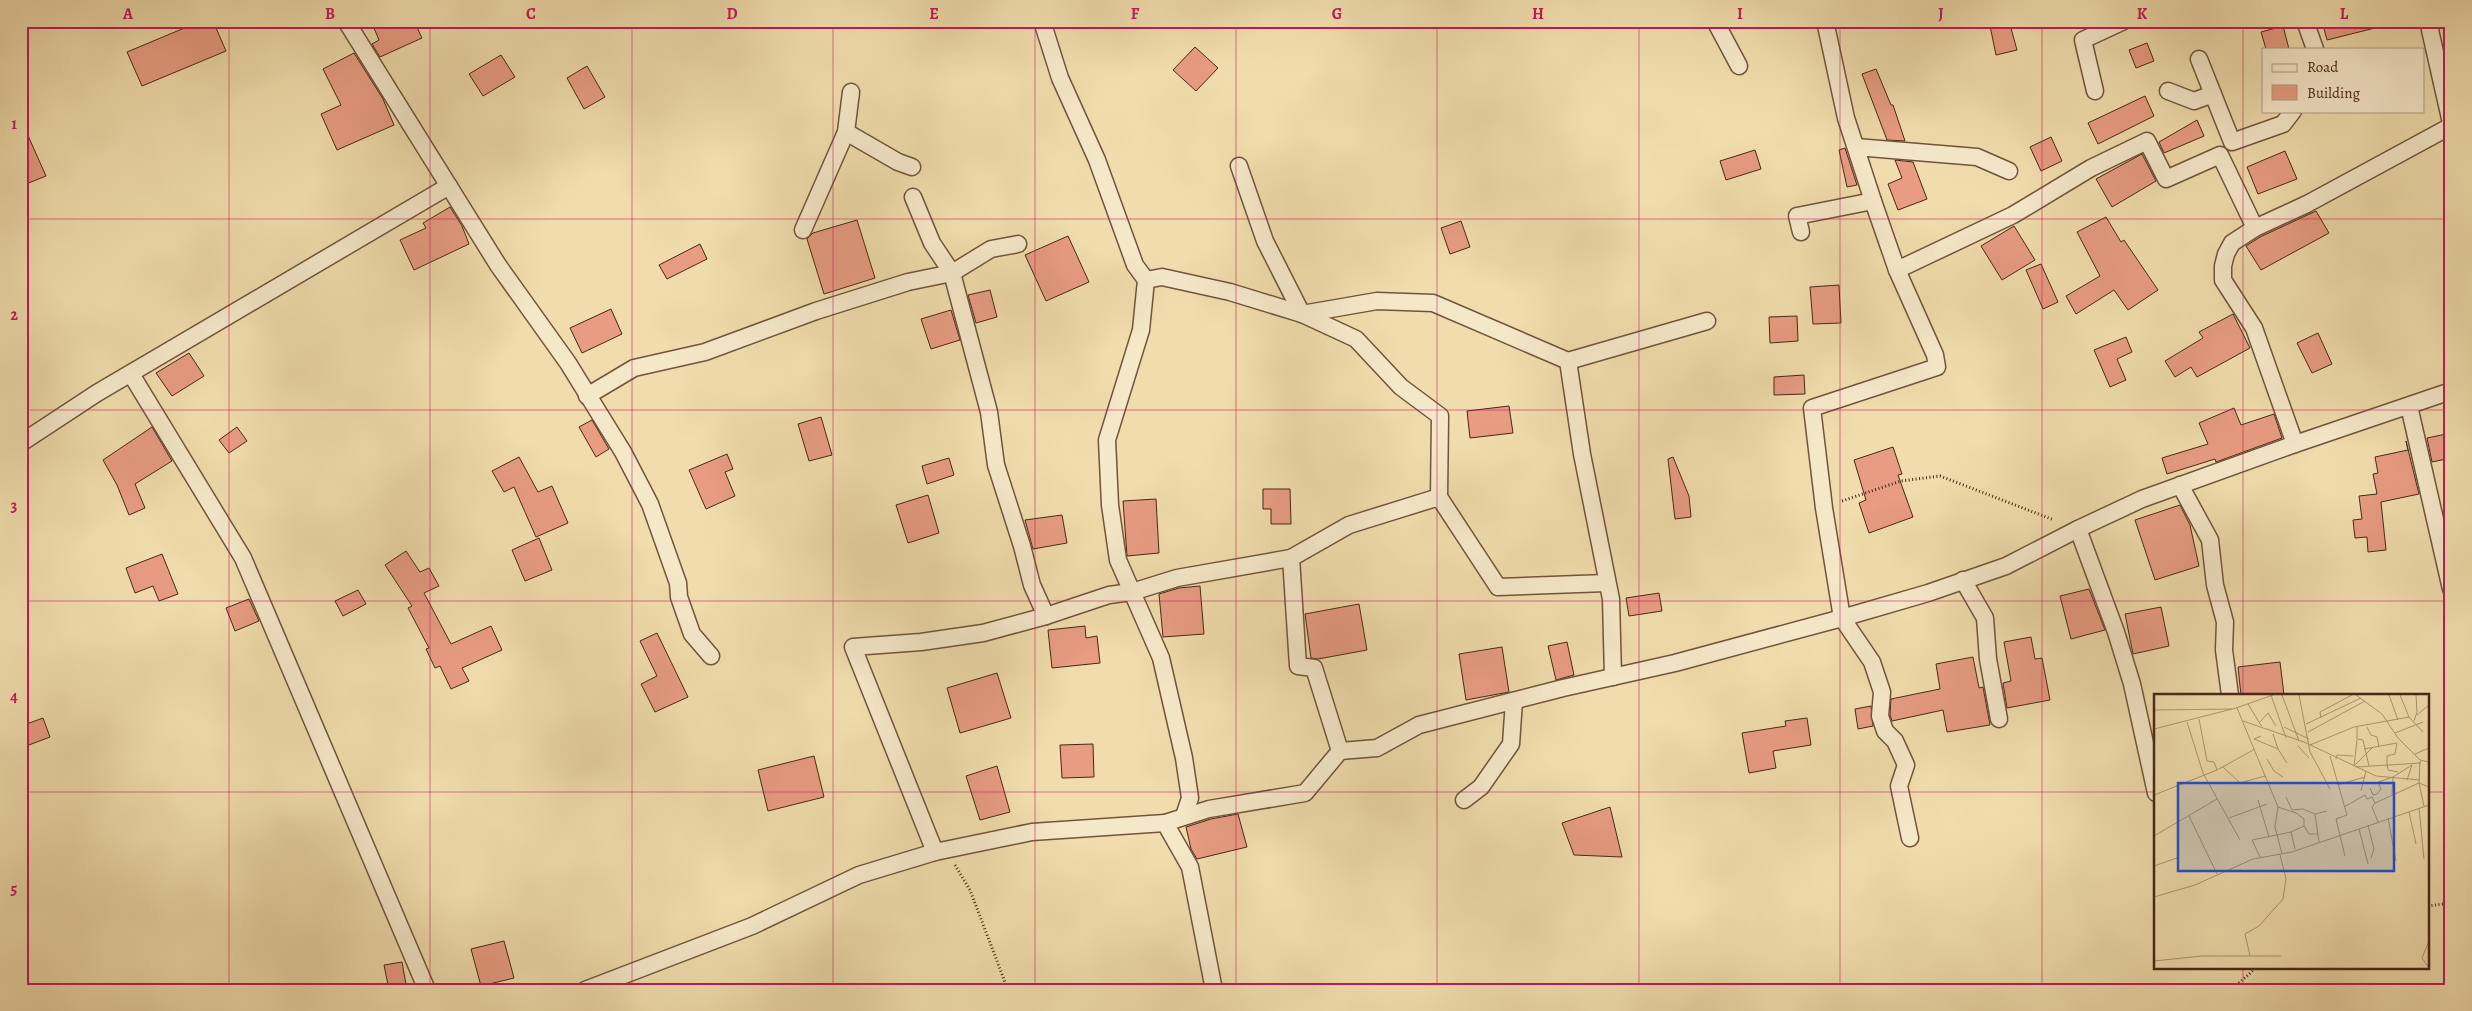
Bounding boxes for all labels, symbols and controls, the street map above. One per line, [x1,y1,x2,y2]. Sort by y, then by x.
text: A [122,3,134,25]
text: B [325,3,335,25]
text: C [526,3,536,25]
text: D [726,3,738,25]
text: E [929,3,939,25]
text: F [1131,3,1140,25]
text: G [1332,3,1342,25]
text: H [1532,3,1544,25]
text: I [1737,3,1743,25]
text: J [1938,3,1944,25]
text: K [2137,3,2148,25]
text: L [2340,3,2349,25]
legend [2262,48,2424,112]
text: Road [2307,57,2339,77]
text: Building [2307,83,2360,103]
text: 1 [11,113,17,135]
text: 2 [10,304,18,326]
text: 3 [11,495,18,517]
text: 4 [10,686,18,708]
inset map [2154,694,2430,968]
text: 5 [11,878,18,900]

